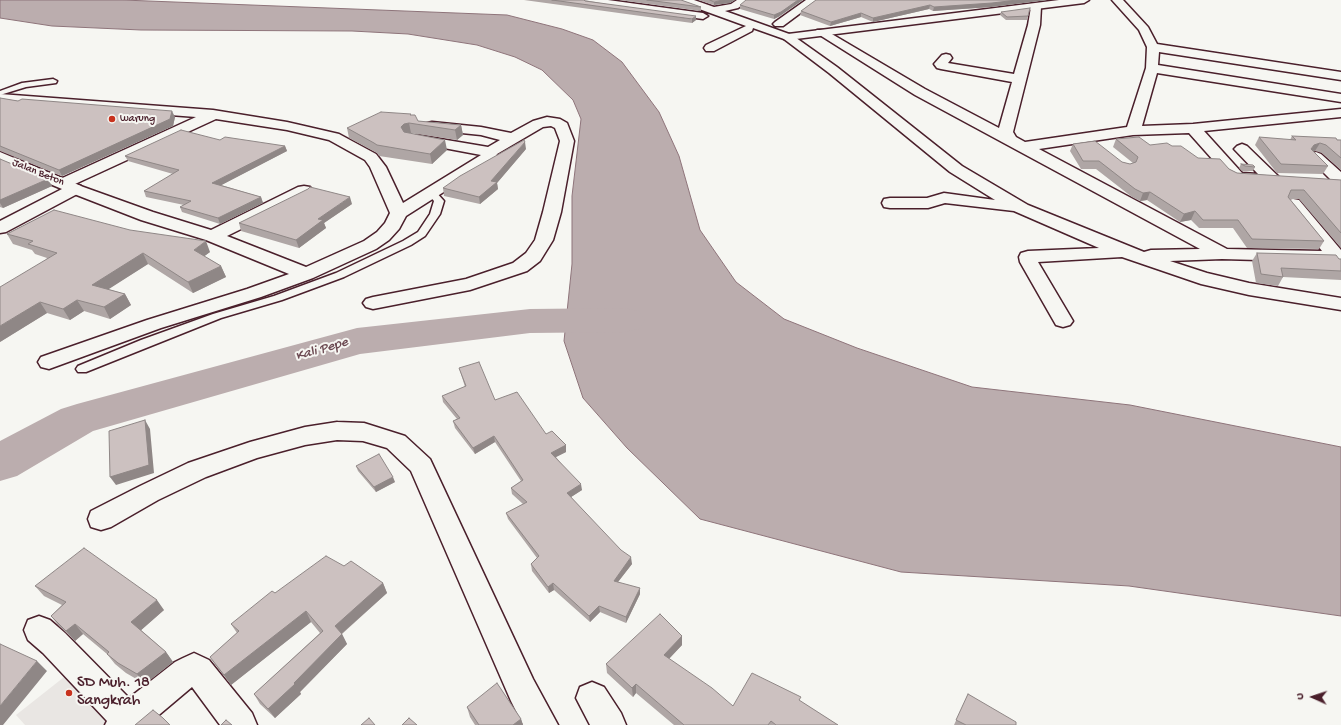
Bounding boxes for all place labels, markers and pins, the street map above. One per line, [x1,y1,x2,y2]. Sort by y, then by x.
place label: warung [120,112,155,126]
marker: warung [107,114,117,124]
place label: SD Muh. 18 Sangkrah [77,674,150,712]
marker: SD Muh. 18 Sangkrah [64,688,74,698]

